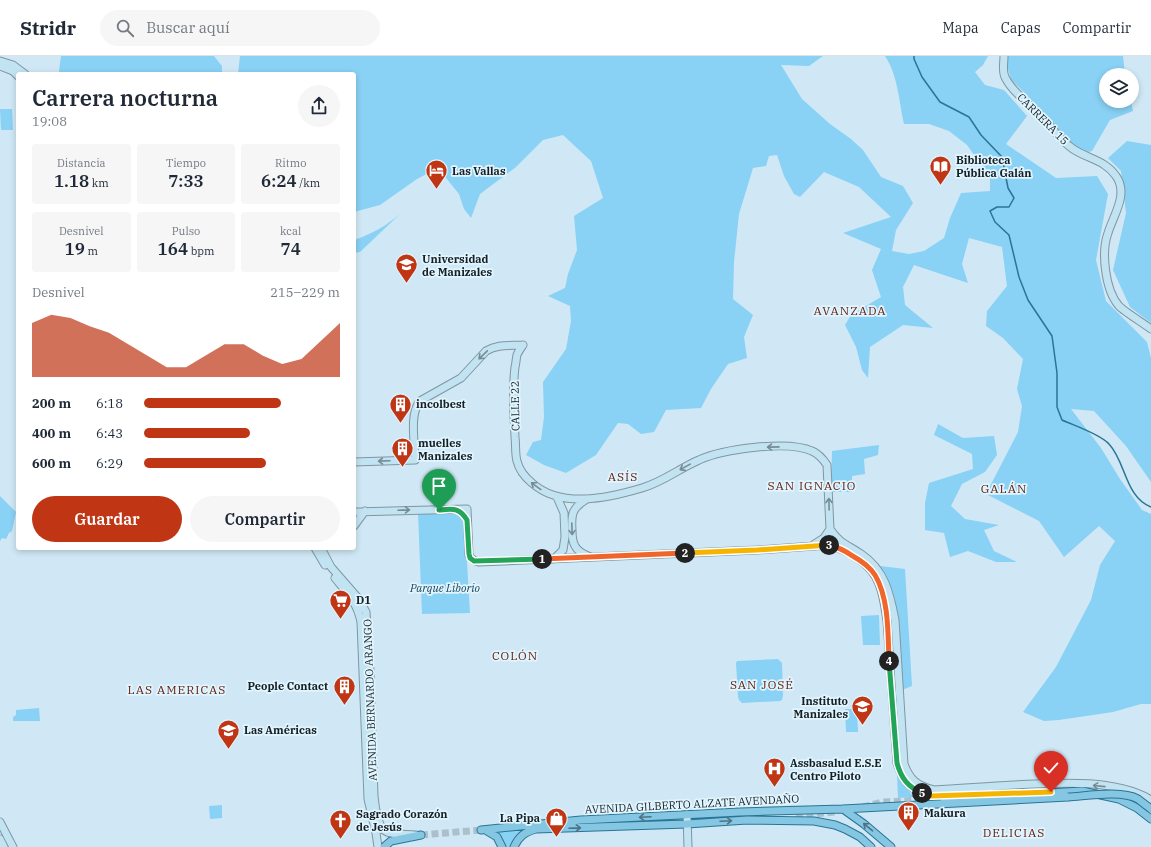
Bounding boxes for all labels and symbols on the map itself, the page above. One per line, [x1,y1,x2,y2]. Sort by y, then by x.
street label: CARRERA 15 [1014,90,1072,148]
library icon: Biblioteca Pública Galán [927,153,953,186]
place label: Biblioteca Pública Galán [956,153,1032,180]
hotel icon: Las Vallas [424,158,450,191]
place label: Las Vallas [452,164,506,178]
school or university icon: Universidad de Manizales [394,252,420,285]
place label: Universidad de Manizales [422,252,493,279]
district label: AVANZADA [814,303,886,318]
one-way arrow [478,350,488,360]
street label: CALLE 22 [508,381,522,431]
building icon: incolbest [388,391,414,424]
place label: incolbest [416,397,466,411]
building icon: muelles Manizales [390,436,416,469]
place label: muelles Manizales [418,436,473,463]
one-way arrow [767,443,780,451]
one-way arrow [378,457,391,465]
one-way arrow [679,464,691,472]
pin [422,469,456,510]
district label: ASÍS [608,469,638,484]
district label: SAN IGNACIO [768,478,856,493]
district label: GALÁN [981,481,1027,496]
one-way arrow [531,482,542,490]
one-way arrow [826,498,833,511]
one-way arrow [397,507,410,514]
one-way arrow [568,522,576,535]
pin: 3 [819,535,839,555]
pin: 2 [675,543,695,563]
pin: 1 [532,549,552,569]
park label: Parque Liborio [409,581,481,595]
supermarket icon: D1 [327,587,353,620]
place label: D1 [356,593,371,607]
street label: AVENIDA BERNARDO ARANGO [360,619,380,781]
district label: COLÓN [492,648,538,663]
pin: 4 [879,651,899,671]
building icon: People Contact [331,673,357,706]
district label: SAN JOSÉ [730,677,794,692]
place label: People Contact [248,679,328,693]
district label: LAS AMERICAS [128,682,226,697]
place label: Instituto Manizales [794,694,848,721]
school or university icon: Instituto Manizales [850,694,876,727]
school or university icon: Las Américas [215,717,241,750]
place label: Las Américas [244,723,317,737]
pin [1034,751,1068,792]
hospital icon: Assbasalud E.S.E Centro Piloto [761,756,787,789]
place label: Assbasalud E.S.E Centro Piloto [790,756,882,783]
one-way arrow [1093,782,1106,790]
pin: 5 [912,783,932,803]
street label: AVENIDA GILBERTO ALZATE AVENDAÑO [584,791,800,817]
building icon: Makura [896,800,922,833]
shop icon: La Pipa [543,805,569,838]
place label: Makura [924,806,966,820]
church icon: Sagrado Corazón de Jesús [327,807,353,840]
place label: Sagrado Corazón de Jesús [356,807,448,834]
place label: La Pipa [500,811,540,825]
one-way arrow [639,814,652,821]
one-way arrow [719,818,732,825]
one-way arrow [862,823,873,832]
one-way arrow [568,824,581,832]
district label: DELICIAS [983,825,1045,840]

